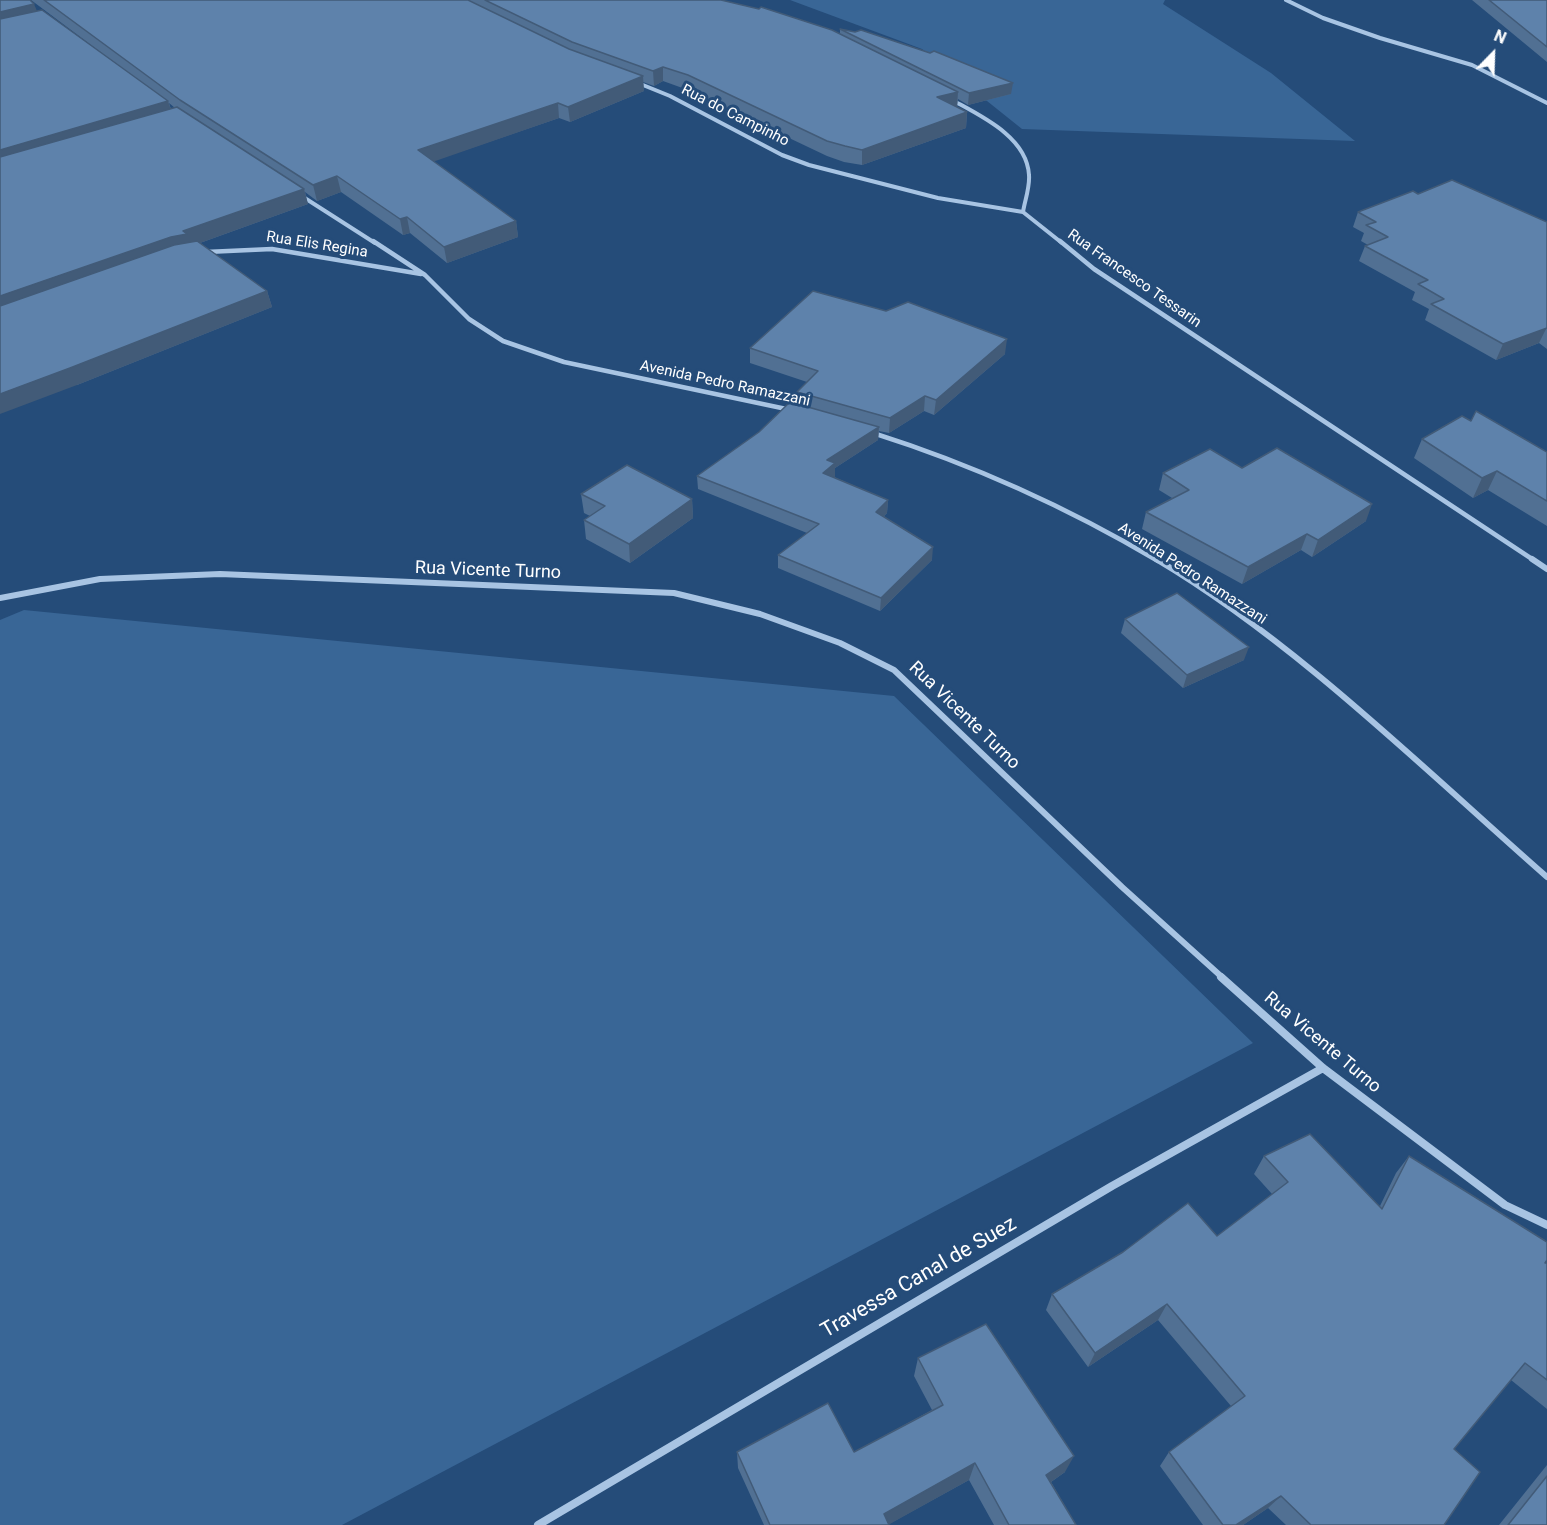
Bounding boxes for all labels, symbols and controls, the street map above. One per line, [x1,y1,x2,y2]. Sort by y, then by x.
north arrow [1463,24,1523,84]
text: N [1491,26,1509,48]
street label: Rua do Campinho [678,81,792,151]
street label: Rua Francesco Tessarin [1064,226,1204,332]
street label: Rua Elis Regina [265,228,369,262]
street label: Avenida Pedro Ramazzani [638,357,812,411]
street label: Avenida Pedro Ramazzani [1114,519,1270,629]
street label: Rua Vicente Turno [415,558,561,584]
street label: Rua Vicente Turno [904,658,1024,774]
street label: Rua Vicente Turno [1259,988,1385,1098]
street label: Travessa Canal de Suez [817,1212,1021,1344]

